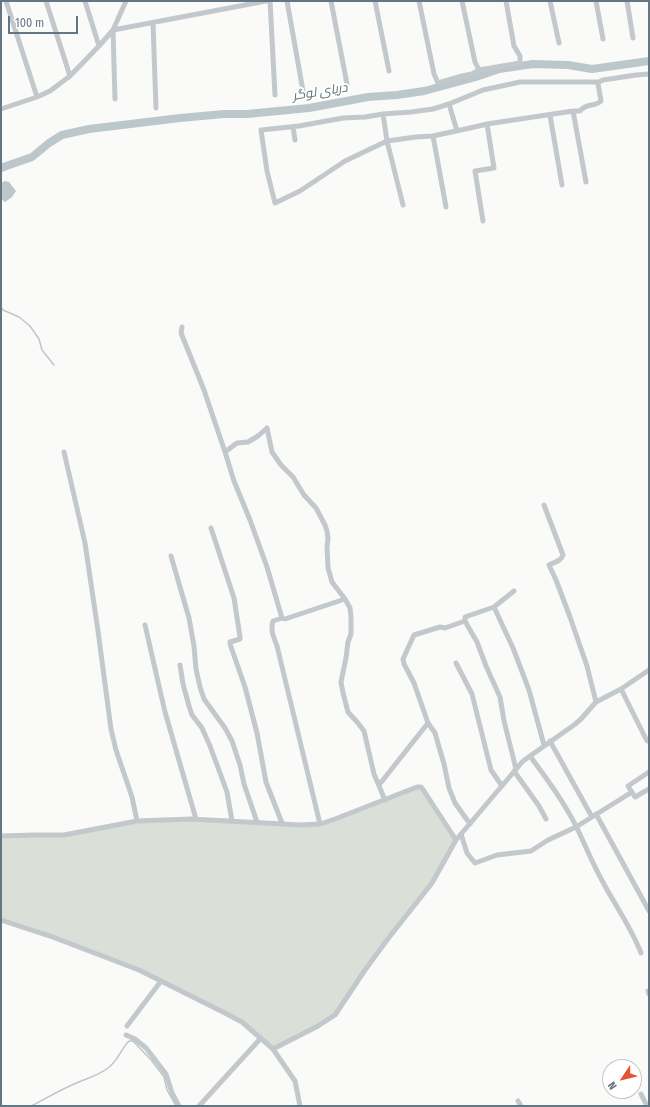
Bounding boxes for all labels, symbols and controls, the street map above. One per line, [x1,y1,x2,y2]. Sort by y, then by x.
scale bar [10,8,80,34]
text: 100 m [15,16,44,30]
water label: دریای لوگر [291,80,349,104]
north arrow [602,1059,642,1099]
text: N [605,1079,620,1092]

